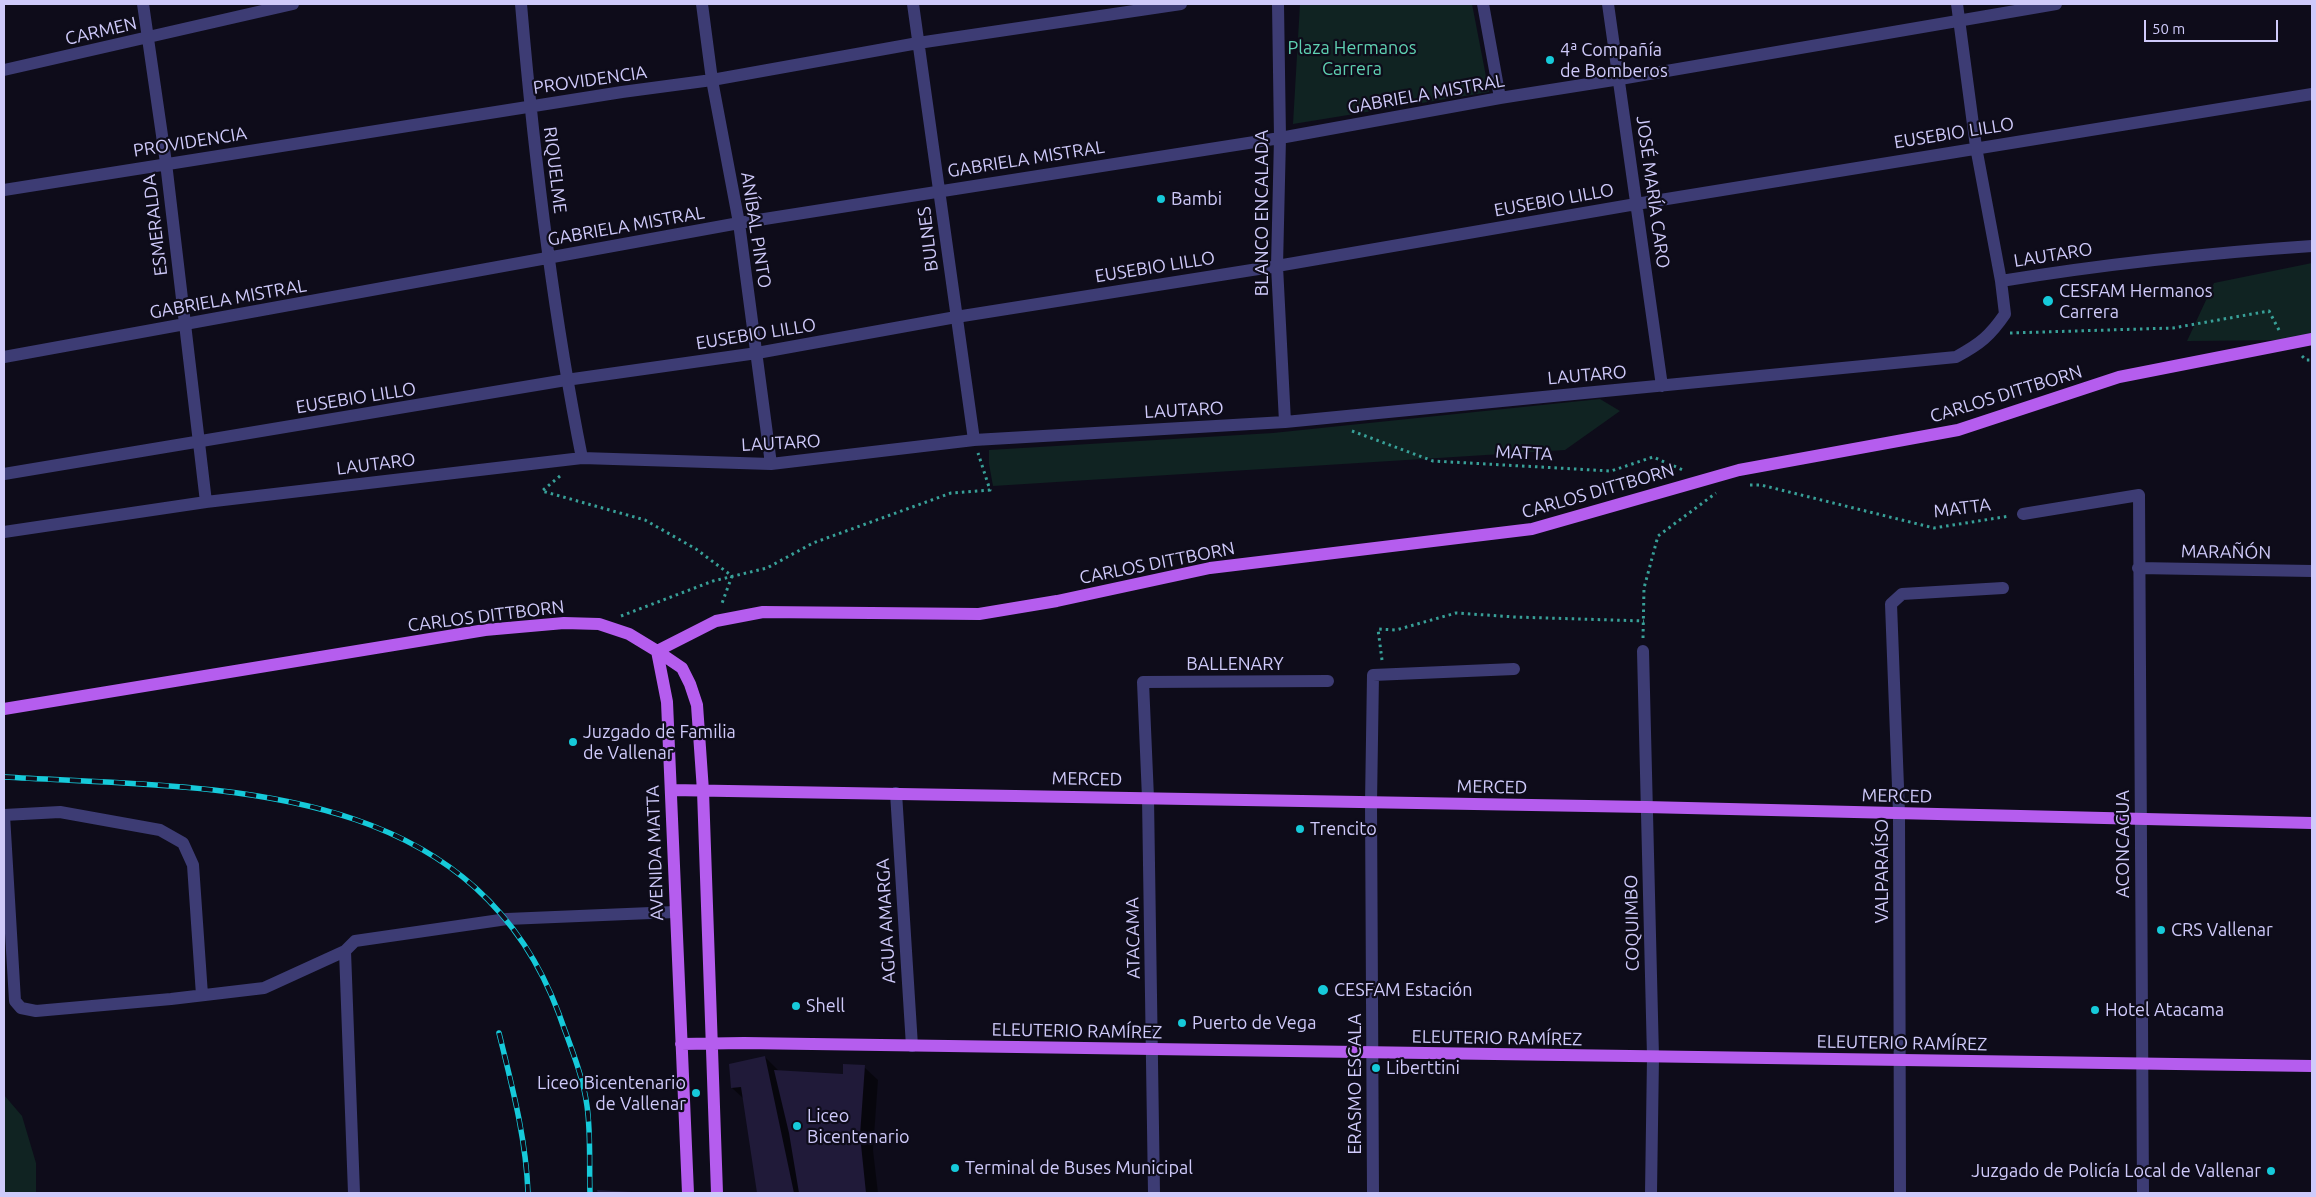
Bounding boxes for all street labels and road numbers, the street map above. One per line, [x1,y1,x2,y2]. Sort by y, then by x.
street label: CARMEN [63,12,139,50]
street label: PROVIDENCIA [532,61,648,99]
street label: GABRIELA MISTRAL [1346,70,1506,118]
street label: EUSEBIO LILLO [1892,113,2016,153]
street label: JOSÉ MARÍA CARO [1632,114,1674,270]
street label: PROVIDENCIA [132,122,248,162]
street label: RIQUELME [539,125,571,215]
street label: BLANCO ENCALADA [1251,130,1273,296]
street label: GABRIELA MISTRAL [946,136,1106,182]
street label: ANÍBAL PINTO [736,170,776,290]
street label: ESMERALDA [138,173,172,277]
street label: EUSEBIO LILLO [1492,179,1616,221]
street label: GABRIELA MISTRAL [546,202,706,250]
street label: BULNES [913,205,943,273]
street label: LAUTARO [2012,238,2094,272]
street label: EUSEBIO LILLO [1093,247,1217,287]
street label: GABRIELA MISTRAL [148,275,308,323]
street label: EUSEBIO LILLO [694,314,818,354]
street label: LAUTARO [1546,361,1628,389]
street label: CARLOS DITTBORN [1927,361,2085,427]
street label: EUSEBIO LILLO [294,378,418,418]
street label: LAUTARO [1144,397,1224,423]
street label: LAUTARO [741,430,821,456]
street label: MATTA [1495,441,1553,465]
street label: LAUTARO [335,448,417,480]
street label: CARLOS DITTBORN [1519,459,1677,523]
street label: MATTA [1932,494,1992,522]
street label: CARLOS DITTBORN [1078,537,1236,589]
street label: MARAÑÓN [2181,540,2271,564]
street label: CARLOS DITTBORN [406,596,566,636]
street label: BALLENARY [1186,653,1284,675]
street label: MERCED [1051,768,1123,790]
street label: MERCED [1456,776,1528,798]
street label: AVENIDA MATTA [642,785,668,921]
street label: MERCED [1861,785,1933,807]
street label: ACONCAGUA [2112,790,2134,898]
street label: VALPARAÍSO [1871,819,1893,923]
street label: AGUA AMARGA [872,858,900,984]
street label: COQUIMBO [1620,874,1644,972]
street label: ATACAMA [1121,897,1145,979]
street label: ERASMO ESCALA [1344,1013,1366,1155]
street label: ELEUTERIO RAMÍREZ [991,1019,1163,1043]
street label: ELEUTERIO RAMÍREZ [1411,1026,1583,1050]
street label: ELEUTERIO RAMÍREZ [1816,1031,1988,1055]

